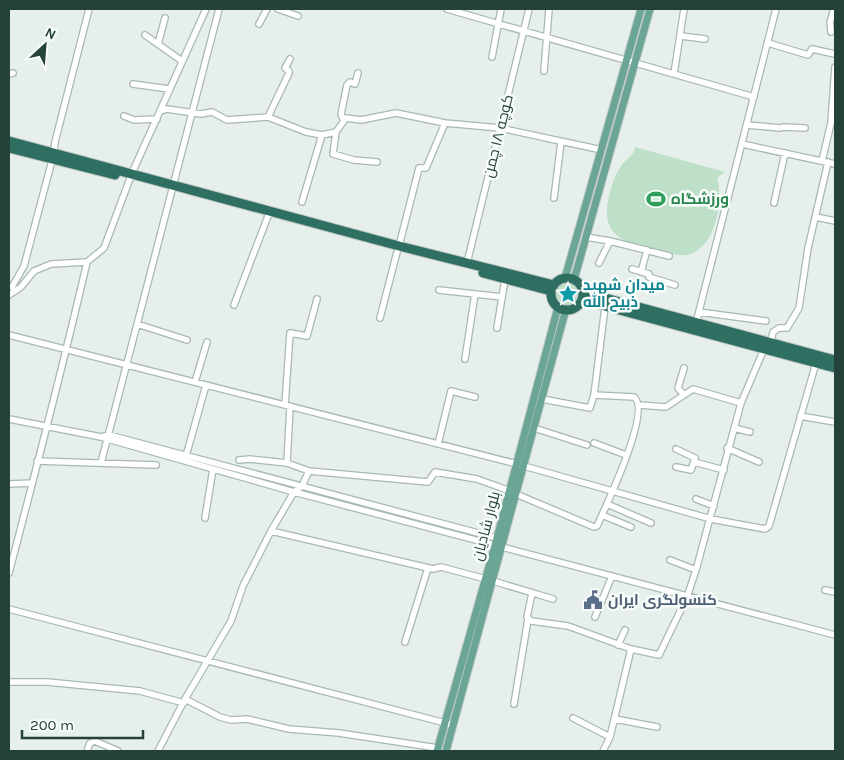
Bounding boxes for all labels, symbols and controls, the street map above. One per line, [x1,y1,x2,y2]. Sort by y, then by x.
north arrow [20,20,70,70]
text: N [42,24,59,44]
street label: كوچه ١٨ چمن [479,93,518,180]
sports icon: ورزشگاه [645,188,667,210]
place label: ورزشگاه [671,190,729,208]
place label: میدان شهید ذبیح الله [583,276,665,312]
place icon: میدان شهید ذبیح الله [557,283,579,305]
street label: بلوار شادیان [468,489,505,563]
public building icon: کنسولگری ایران [582,589,604,611]
place label: کنسولگری ایران [608,591,717,609]
scale bar [22,708,144,740]
text: 200 m [30,716,74,734]

